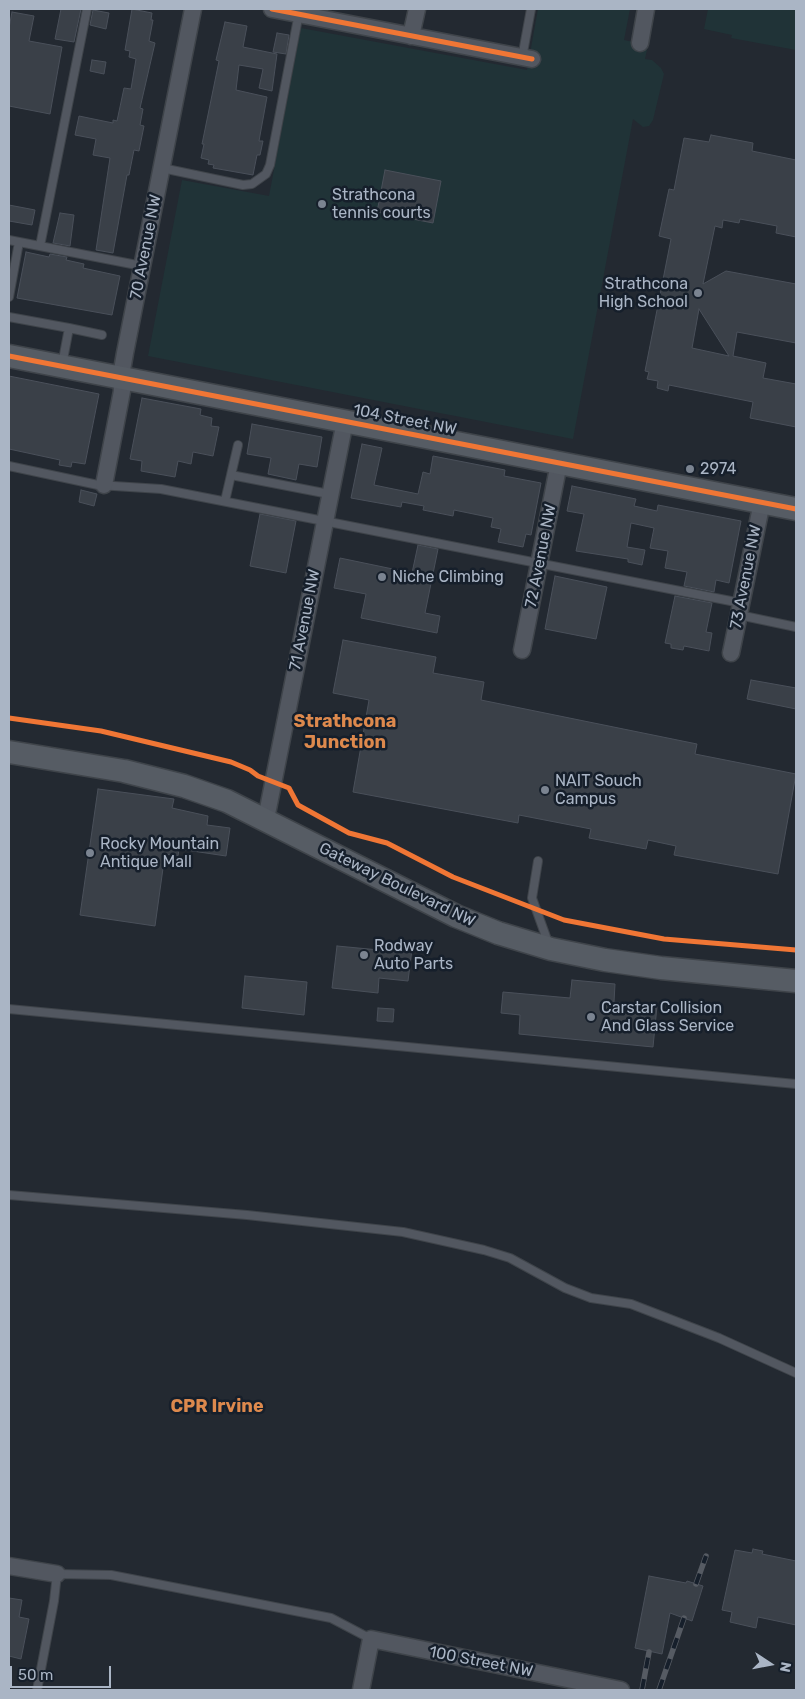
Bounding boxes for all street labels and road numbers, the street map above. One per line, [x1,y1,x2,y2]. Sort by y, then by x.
street label: 70 Avenue NW [126,193,166,301]
street label: 104 Street NW [352,401,458,439]
street label: 72 Avenue NW [522,502,560,610]
street label: 73 Avenue NW [726,523,766,631]
street label: 71 Avenue NW [286,568,324,672]
street label: Gateway Boulevard NW [316,839,478,931]
street label: 100 Street NW [428,1643,534,1681]

